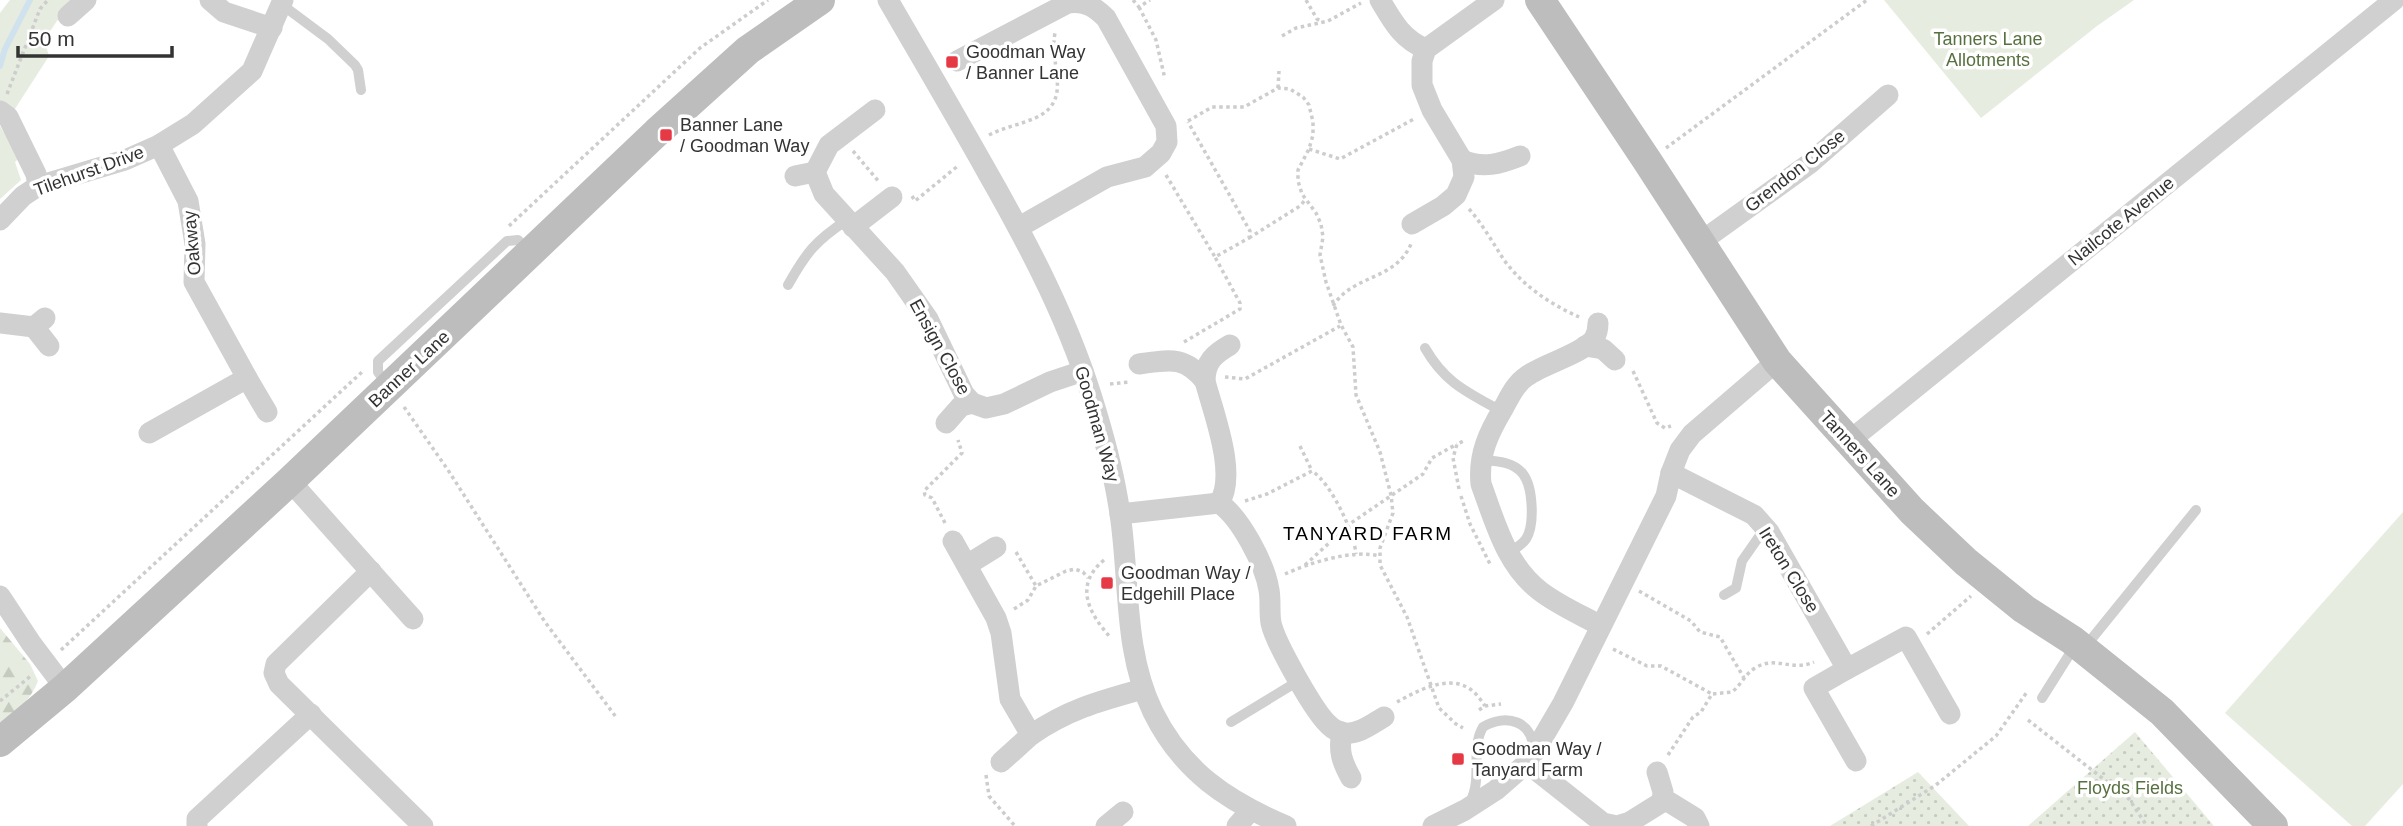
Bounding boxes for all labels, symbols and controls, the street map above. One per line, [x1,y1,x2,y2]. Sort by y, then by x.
scale bar [18,14,172,58]
text: 50 m [28,27,75,50]
park label: Tanners Lane Allotments [1933,29,2043,70]
place label: Goodman Way / Banner Lane [966,42,1085,83]
marker: Goodman Way / Banner Lane [944,54,960,70]
place label: Banner Lane / Goodman Way [680,115,809,156]
street label: Grendon Close [1741,126,1849,216]
marker: Banner Lane / Goodman Way [658,127,674,143]
street label: Tilehurst Drive [31,142,147,200]
street label: Nailcote Avenue [2064,172,2178,270]
street label: Oakway [179,210,205,276]
street label: Ensign Close [906,296,974,398]
street label: Banner Lane [364,327,454,411]
street label: Goodman Way [1071,364,1123,484]
street label: Tanners Lane [1816,407,1904,501]
district label: TANYARD FARM [1283,523,1453,544]
street label: Ireton Close [1755,524,1823,616]
place label: Goodman Way / Edgehill Place [1121,563,1250,604]
marker: Goodman Way / Edgehill Place [1099,575,1115,591]
place label: Goodman Way / Tanyard Farm [1472,739,1601,780]
marker: Goodman Way / Tanyard Farm [1450,751,1466,767]
park label: Floyds Fields [2077,778,2183,798]

